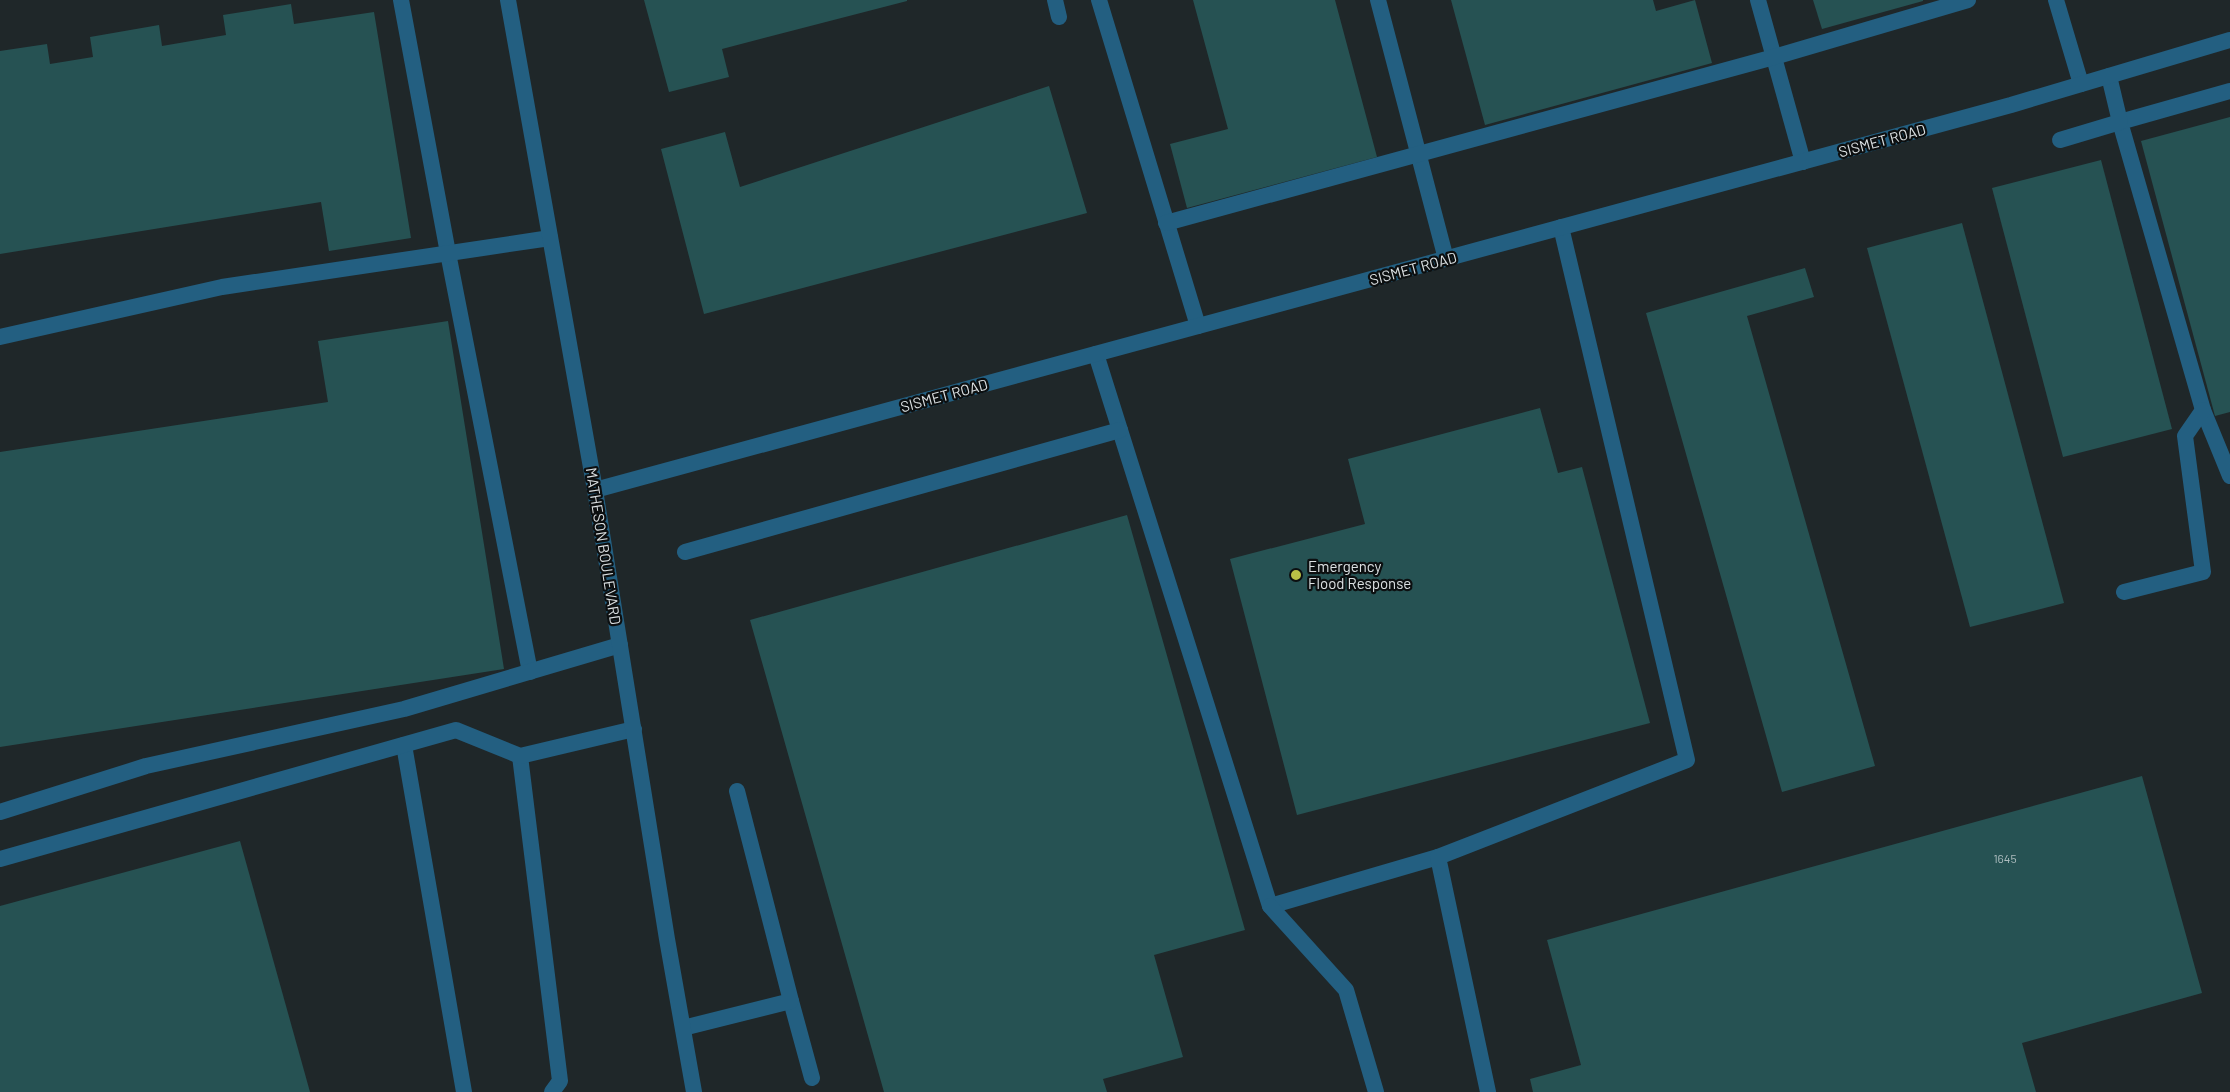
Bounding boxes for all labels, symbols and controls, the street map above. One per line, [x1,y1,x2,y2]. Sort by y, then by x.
street label: SISMET ROAD [1836,120,1928,160]
street label: SISMET ROAD [1367,248,1459,288]
street label: SISMET ROAD [898,375,990,415]
street label: MATHESON BOULEVARD [583,466,625,626]
place label: Emergency Flood Response [1308,557,1411,592]
marker: Emergency Flood Response [1289,568,1303,582]
house number: 1645 [1993,851,2017,865]

